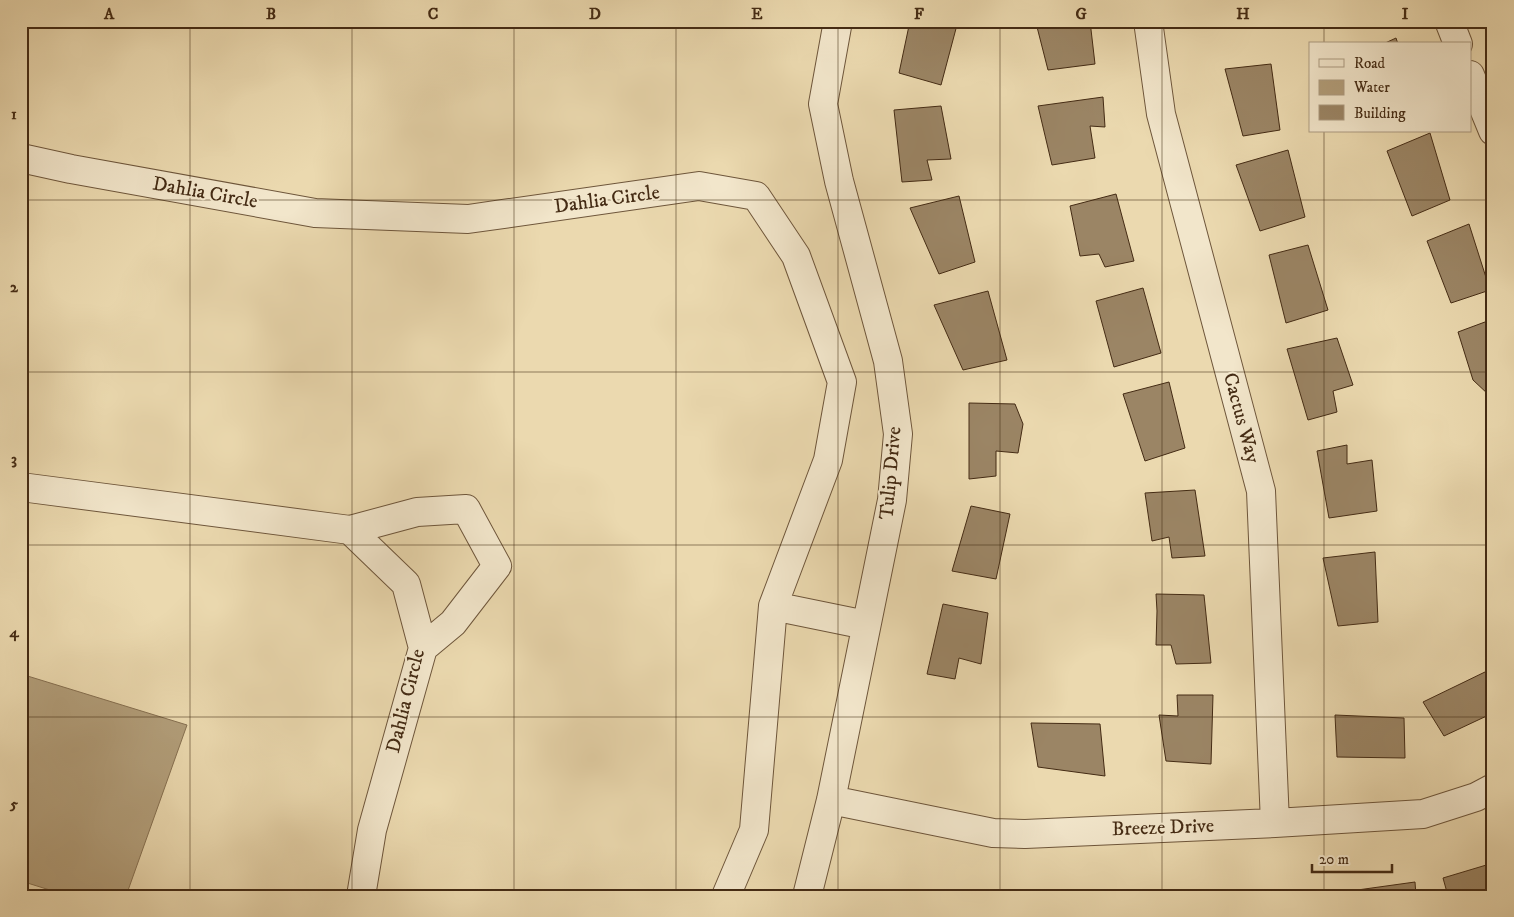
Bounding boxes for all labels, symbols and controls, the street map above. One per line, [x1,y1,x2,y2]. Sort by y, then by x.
text: A [103,4,115,24]
text: B [266,4,276,24]
text: C [428,4,438,24]
text: D [589,4,601,24]
text: E [751,4,763,24]
text: F [914,4,924,24]
text: G [1075,4,1087,24]
text: H [1236,4,1250,24]
text: I [1402,4,1409,24]
legend [1309,42,1472,132]
text: Road [1354,54,1386,73]
text: Water [1353,78,1390,97]
text: 1 [11,104,17,124]
text: Building [1354,104,1406,123]
street label: Dahlia Circle [150,171,260,215]
street label: Dahlia Circle [553,180,661,220]
text: 2 [10,277,19,297]
street label: Cactus Way [1217,370,1265,466]
street label: Tulip Drive [874,425,908,521]
text: 3 [11,449,17,469]
text: 4 [8,622,19,642]
street label: Dahlia Circle [381,646,431,756]
text: 5 [9,794,18,814]
street label: Breeze Drive [1111,814,1215,842]
scale bar [1312,842,1392,874]
text: 20 m [1319,850,1349,869]

